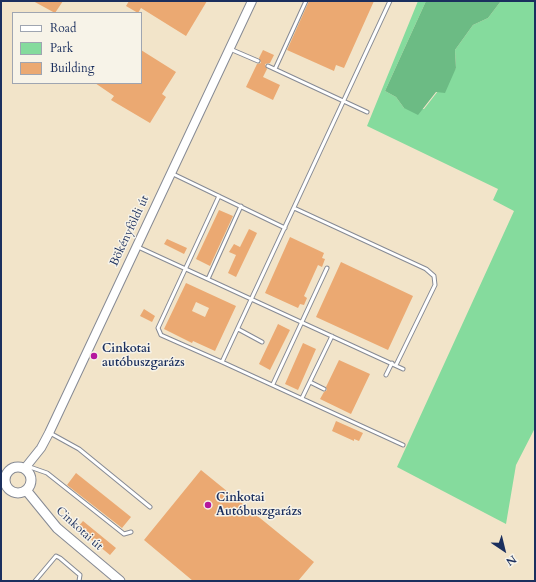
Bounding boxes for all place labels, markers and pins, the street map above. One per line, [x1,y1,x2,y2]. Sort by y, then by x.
place label: Cinkotai autóbuszgarázs [102,342,185,370]
marker: Cinkotai autóbuszgarázs [89,351,99,361]
place label: Cinkotai Autóbuszgarázs [216,491,302,519]
marker: Cinkotai Autóbuszgarázs [203,500,213,510]

